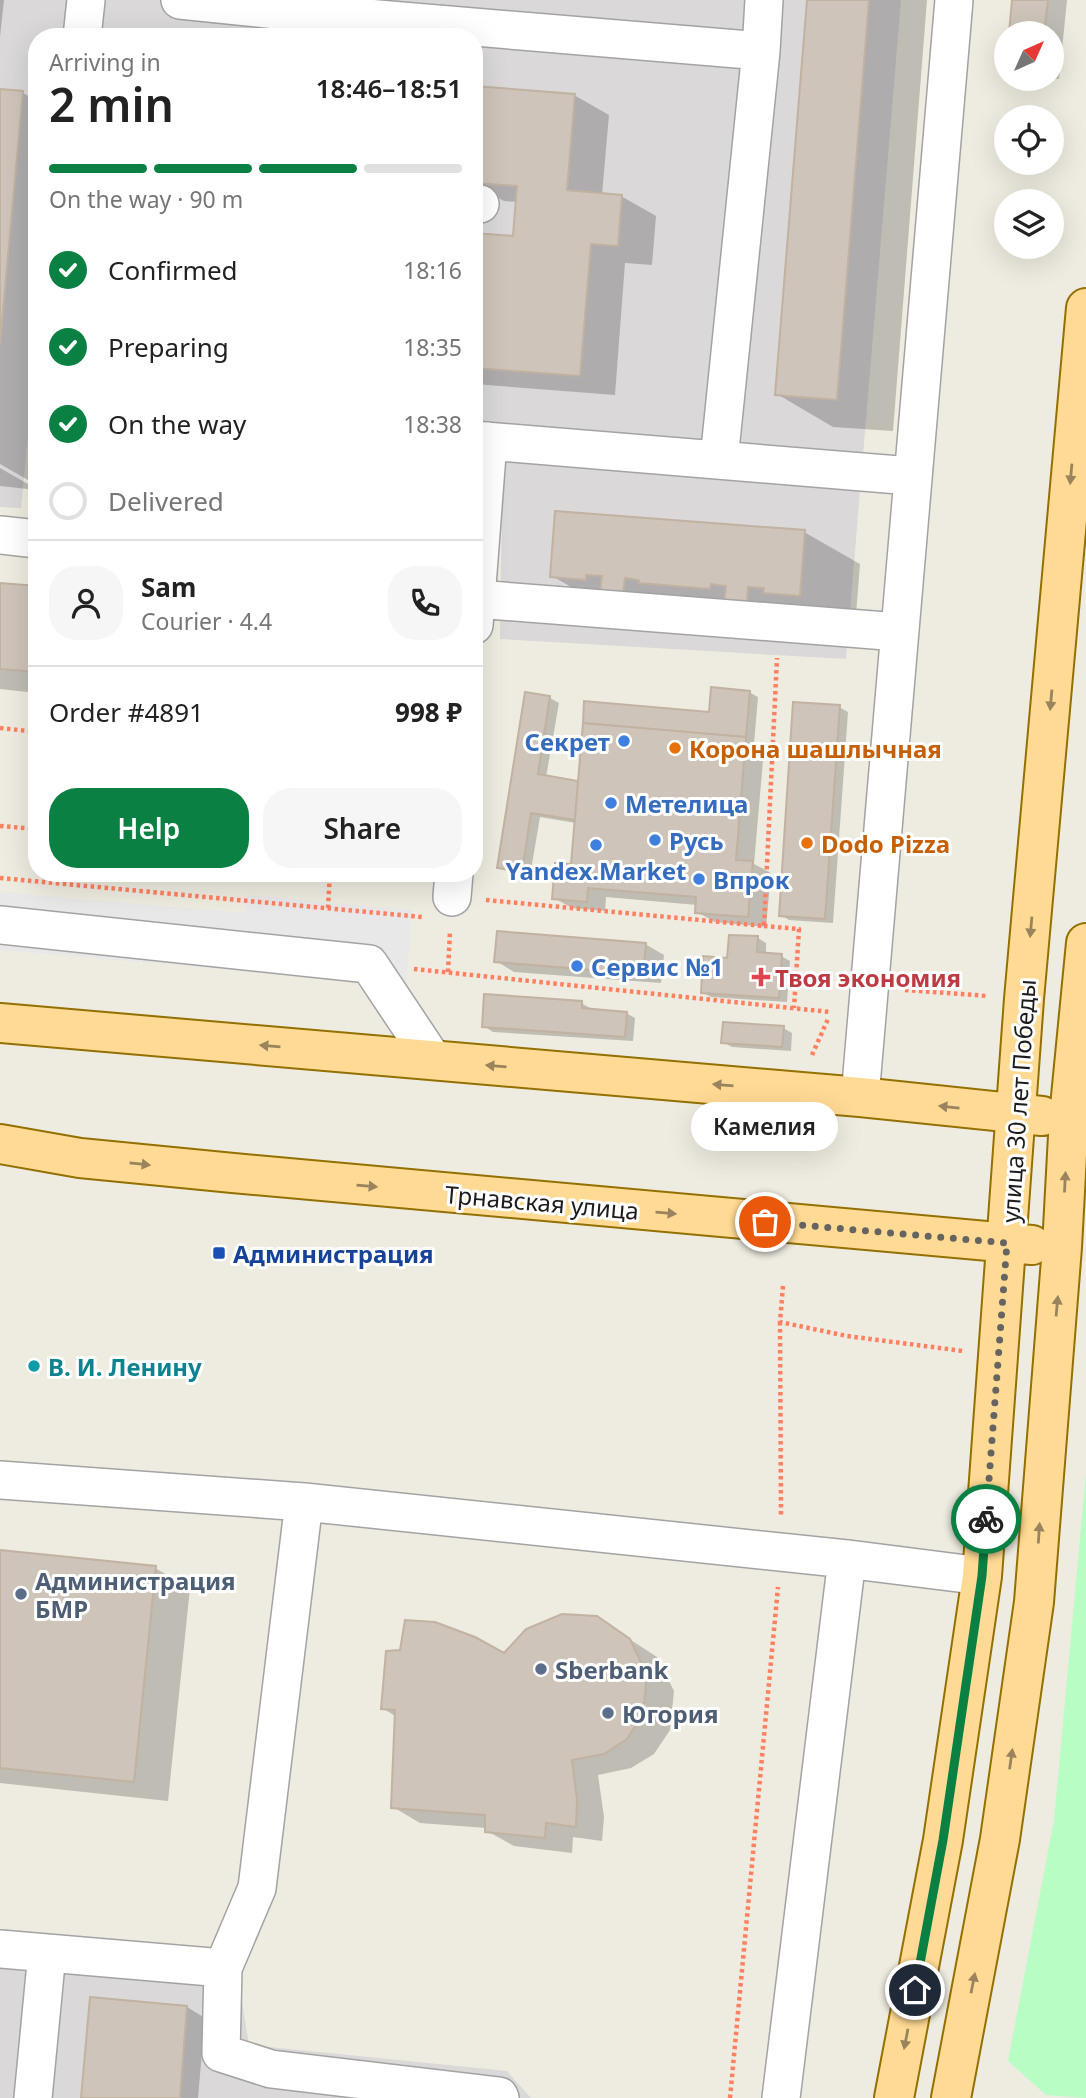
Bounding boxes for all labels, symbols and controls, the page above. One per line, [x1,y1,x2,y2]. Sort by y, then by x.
north arrow [994,21,1064,91]
map controls [994,21,1064,259]
text: Arriving in [49,46,161,78]
text: 18:46–18:51 [316,70,462,106]
text: 2 min [49,73,174,135]
button: locate [994,105,1064,175]
text: On the way · 90 m [49,183,243,215]
button: layers [994,189,1064,259]
icon: check [49,251,87,289]
text: Confirmed [108,252,238,288]
text: 18:16 [403,254,462,286]
icon: check [49,328,87,366]
text: Preparing [108,329,229,365]
text: 18:35 [403,331,462,363]
icon: check [49,405,87,443]
text: On the way [108,406,246,442]
text: 18:38 [403,408,462,440]
one-way arrow [1065,463,1076,485]
text: Delivered [108,483,224,519]
button: person [49,566,123,640]
button: phone [388,566,462,640]
text: Sam [141,569,196,605]
text: Courier · 4.4 [141,605,272,637]
one-way arrow [1045,690,1056,712]
text: Order #4891 [49,694,204,730]
text: 998 ₽ [395,694,462,730]
place label: Секрет [525,725,610,758]
place label: Корона шашлычная [689,732,942,765]
marker: Секрет [616,733,632,749]
marker: Корона шашлычная [667,740,683,756]
place label: Метелица [625,787,748,820]
button: Help [49,788,249,868]
button: Share [263,788,462,868]
marker: Метелица [603,795,619,811]
place label: Русь [669,824,724,857]
place label: Dodo Pizza [821,827,950,860]
marker: Русь [647,832,663,848]
marker: Dodo Pizza [799,835,815,851]
marker: Yandex.Market [588,837,604,853]
place label: Yandex.Market [506,854,686,887]
place label: Впрок [713,863,790,896]
marker: Впрок [691,871,707,887]
one-way arrow [1025,916,1036,938]
place label: Сервис №1 [591,950,723,983]
marker: Сервис №1 [569,958,585,974]
place label: Твоя экономия [775,961,961,994]
marker: Твоя экономия [753,969,769,985]
street label: улица 30 лет Победы [993,978,1043,1224]
one-way arrow [258,1040,280,1051]
one-way arrow [485,1060,507,1071]
one-way arrow [712,1080,734,1091]
one-way arrow [938,1101,960,1112]
callout: Камелия [692,1103,838,1152]
text: Камелия [713,1110,816,1142]
one-way arrow [129,1159,151,1170]
one-way arrow [1060,1171,1071,1193]
street label: Трнавская улица [444,1177,640,1227]
one-way arrow [356,1180,378,1191]
pin [735,1192,795,1252]
icon: bag [746,1203,784,1241]
one-way arrow [656,1208,678,1219]
place label: Администрация [233,1237,434,1270]
marker: Администрация [211,1245,227,1261]
one-way arrow [1052,1295,1063,1317]
place label: В. И. Ленину [48,1350,202,1383]
marker: В. И. Ленину [26,1358,42,1374]
courier [951,1484,1021,1554]
icon: bike [967,1500,1005,1538]
one-way arrow [1034,1522,1045,1544]
place label: Администрация БМР [35,1564,236,1625]
marker: Администрация БМР [13,1586,29,1602]
place label: Sberbank [555,1653,669,1686]
marker: Sberbank [533,1661,549,1677]
place label: Югория [622,1697,718,1730]
marker: Югория [600,1705,616,1721]
one-way arrow [1006,1747,1017,1769]
pin [885,1960,945,2020]
icon: home [896,1971,934,2009]
one-way arrow [967,1972,978,1994]
one-way arrow [900,2028,911,2050]

